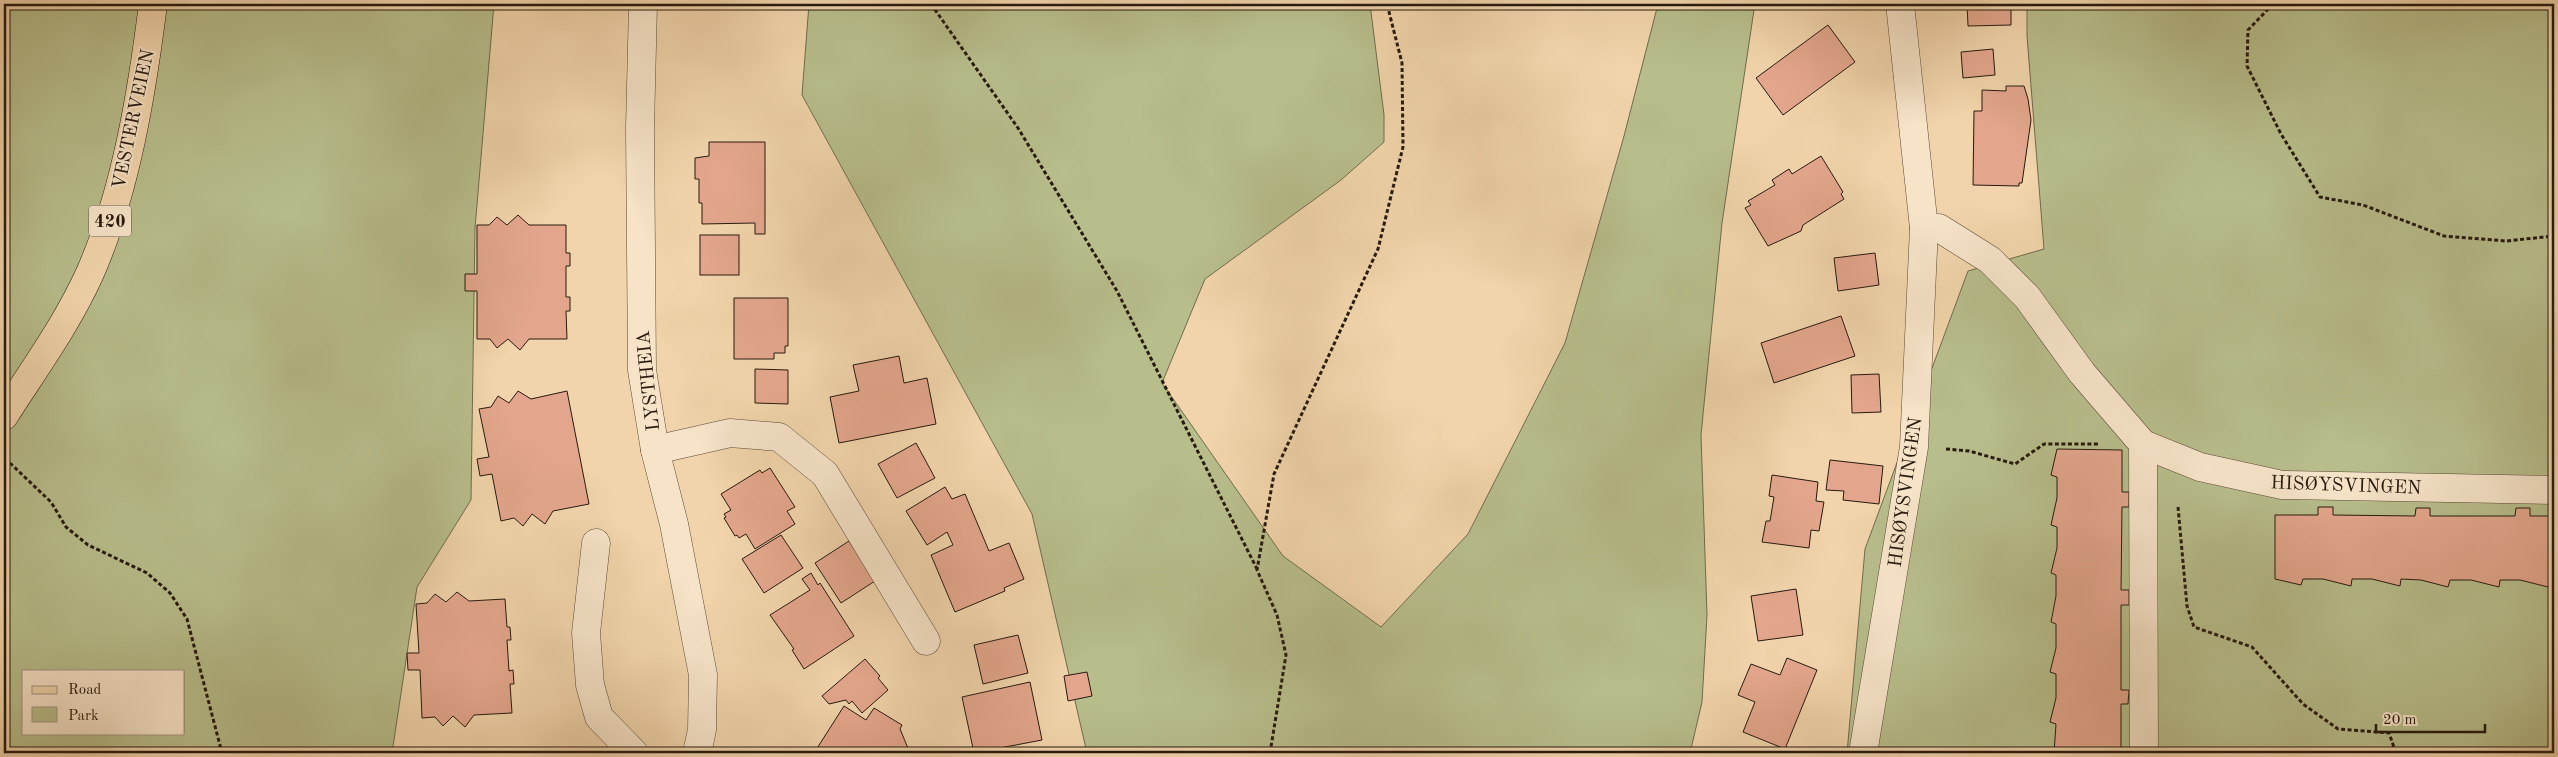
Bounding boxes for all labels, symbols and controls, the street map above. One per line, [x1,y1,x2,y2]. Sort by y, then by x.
street label: VESTERVEIEN [110,47,159,191]
road number: 420 [89,206,131,237]
street label: LYSTHEIA [635,329,664,432]
street label: HISØYSVINGEN [1887,416,1926,569]
street label: HISØYSVINGEN [2270,474,2422,499]
legend [22,670,185,734]
text: Road [68,683,102,698]
scale bar [2376,702,2484,734]
text: Park [68,709,99,724]
text: 20 m [2383,713,2417,728]

